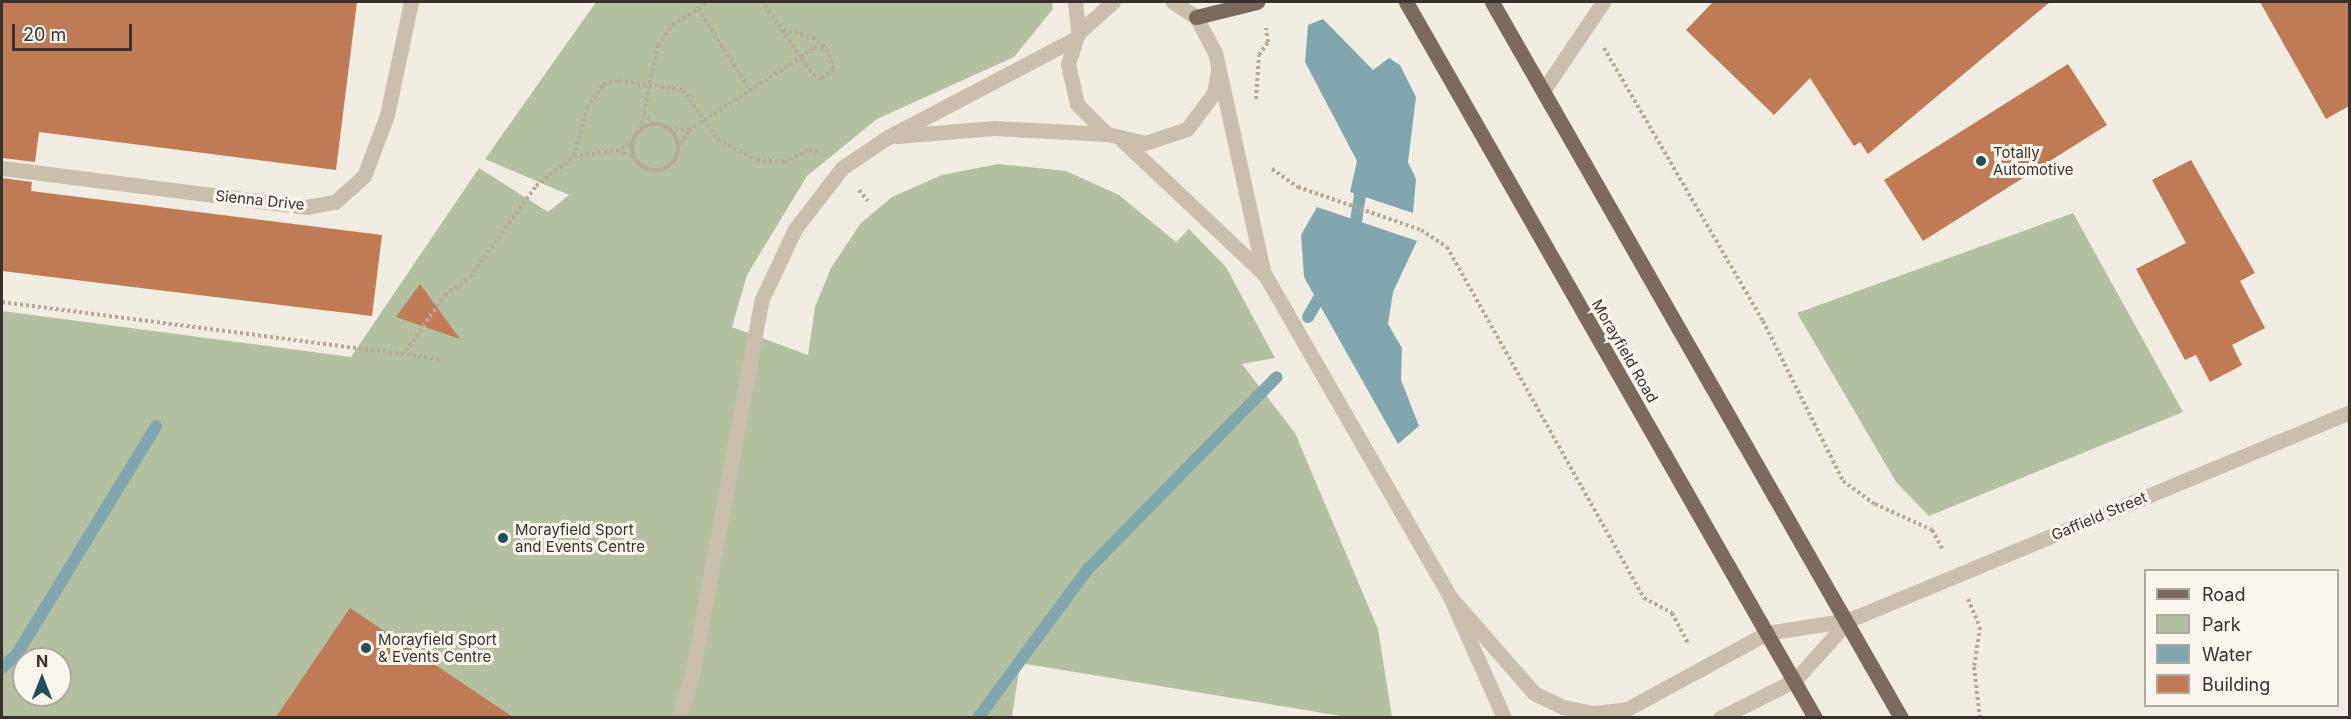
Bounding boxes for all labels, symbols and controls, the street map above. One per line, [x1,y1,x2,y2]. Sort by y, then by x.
scale bar [15,12,135,50]
text: 20 m [23,24,66,45]
place label: Totally Automotive [1993,143,2074,178]
marker: Totally Automotive [1974,154,1988,168]
street label: Sienna Drive [215,186,305,214]
street label: Morayfield Road [1588,296,1662,406]
street label: Gaffield Street [2049,488,2149,544]
place label: Morayfield Sport and Events Centre [515,520,645,555]
marker: Morayfield Sport and Events Centre [496,531,510,545]
legend [2144,569,2339,707]
text: Road [2202,584,2245,605]
text: Park [2202,614,2241,635]
place label: Morayfield Sport & Events Centre [378,630,497,665]
marker: Morayfield Sport & Events Centre [359,641,373,655]
text: Water [2202,644,2252,665]
north arrow [12,647,72,707]
text: N [36,651,48,671]
text: Building [2202,674,2270,695]

